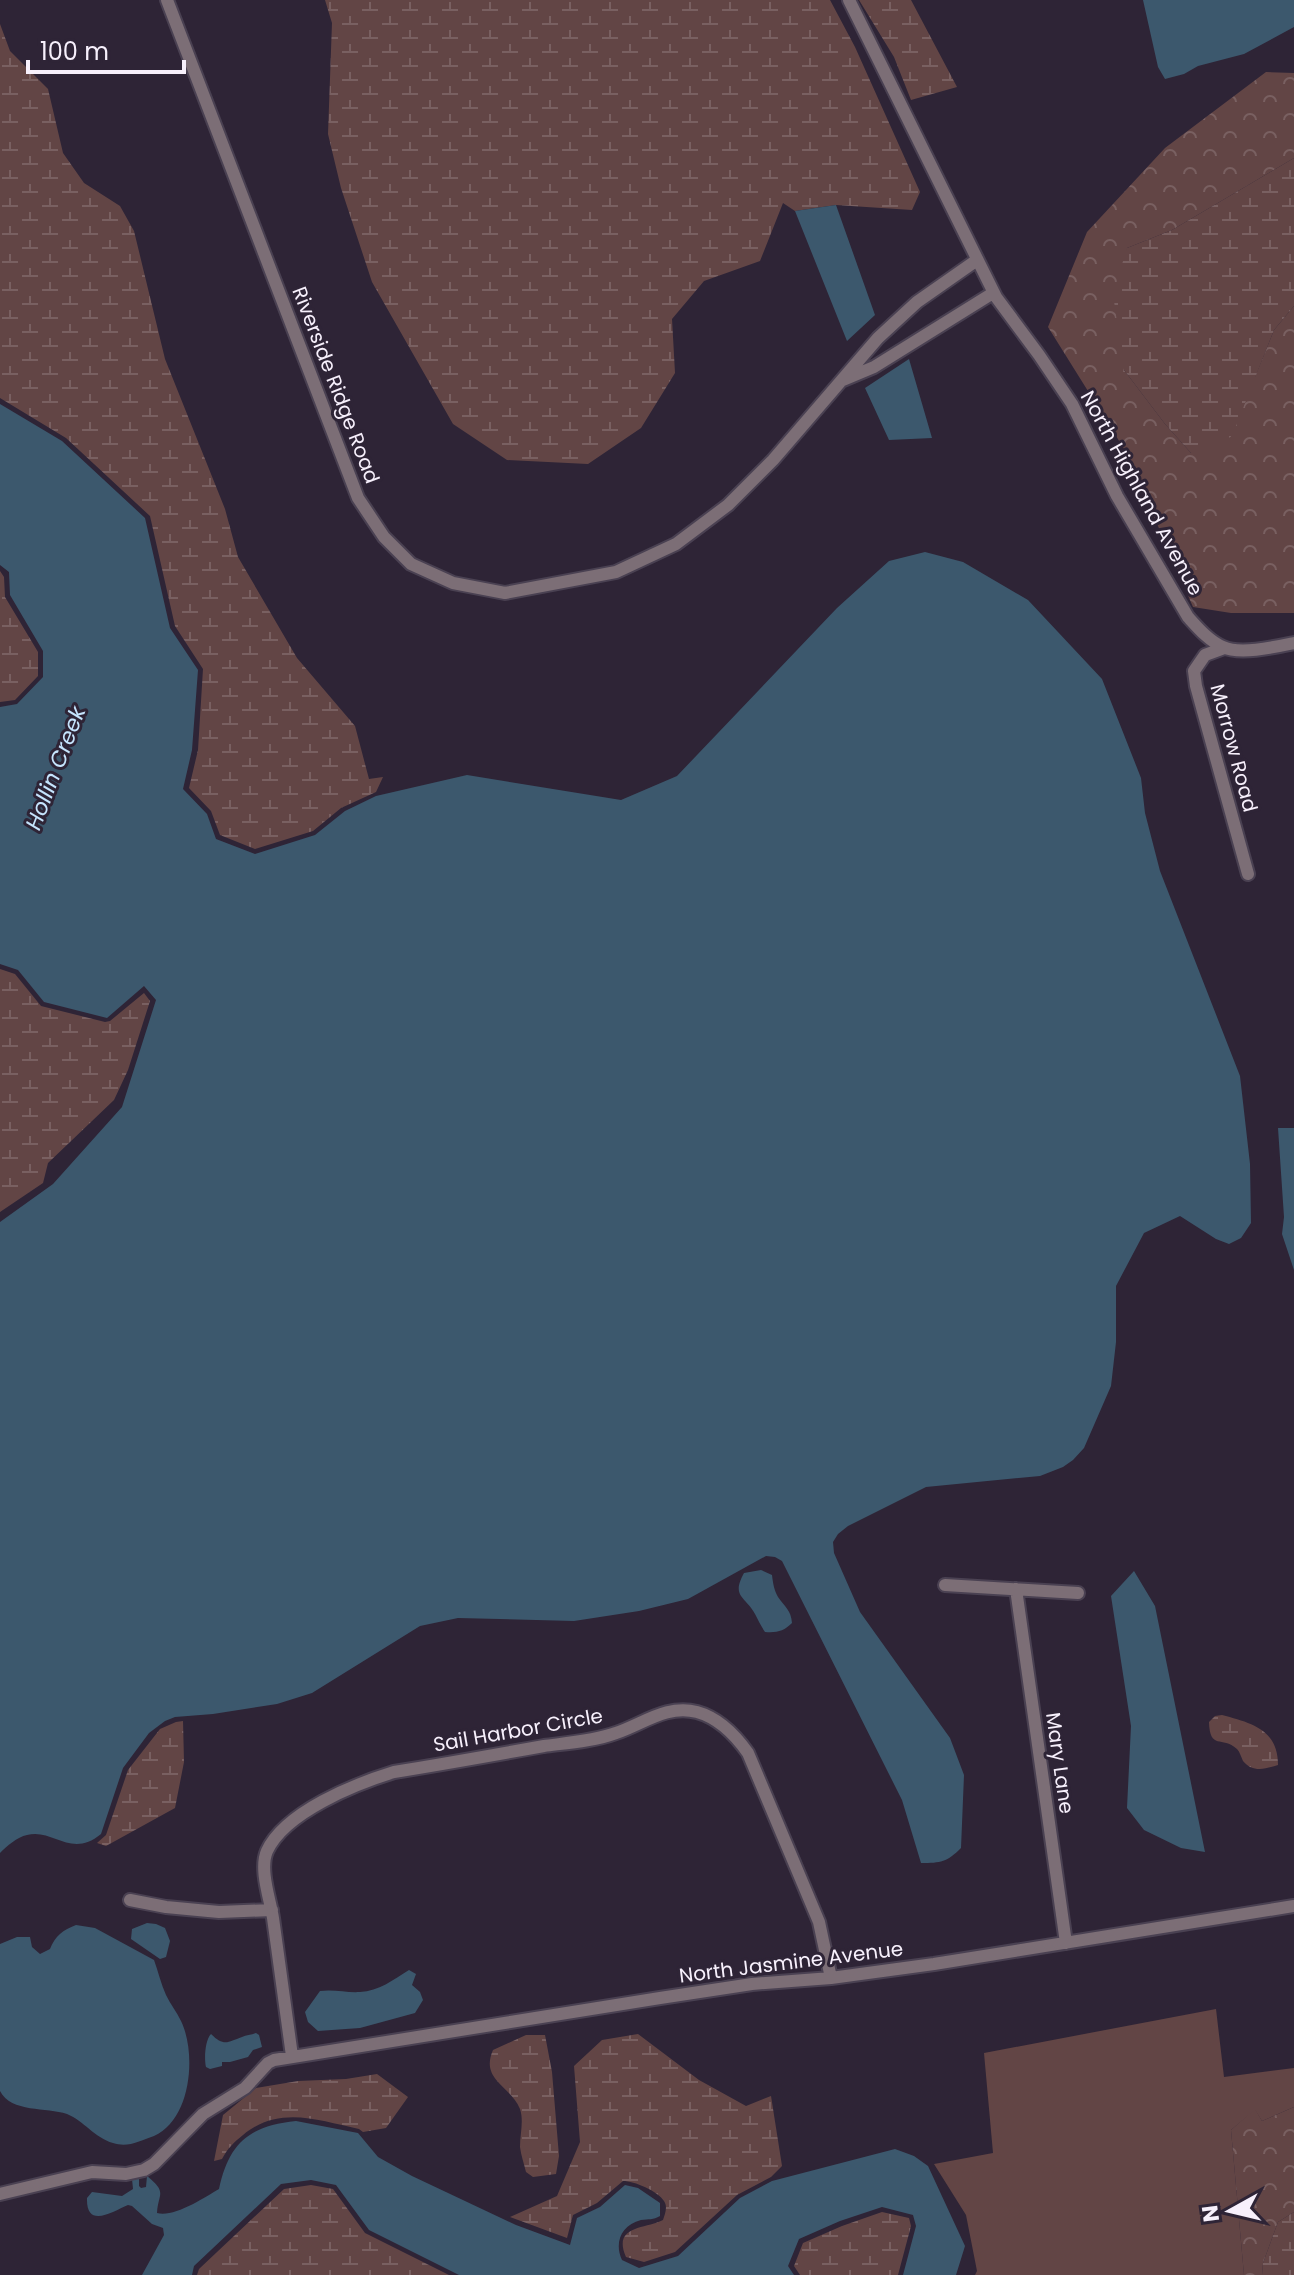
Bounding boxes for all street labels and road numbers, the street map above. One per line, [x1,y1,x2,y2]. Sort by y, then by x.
street label: Riverside Ridge Road [286,283,386,487]
street label: North Highland Avenue [1074,386,1210,600]
street label: Morrow Road [1203,681,1265,815]
street label: Sail Harbor Circle [431,1701,605,1759]
street label: Mary Lane [1039,1710,1081,1816]
street label: North Jasmine Avenue [677,1934,905,1990]

